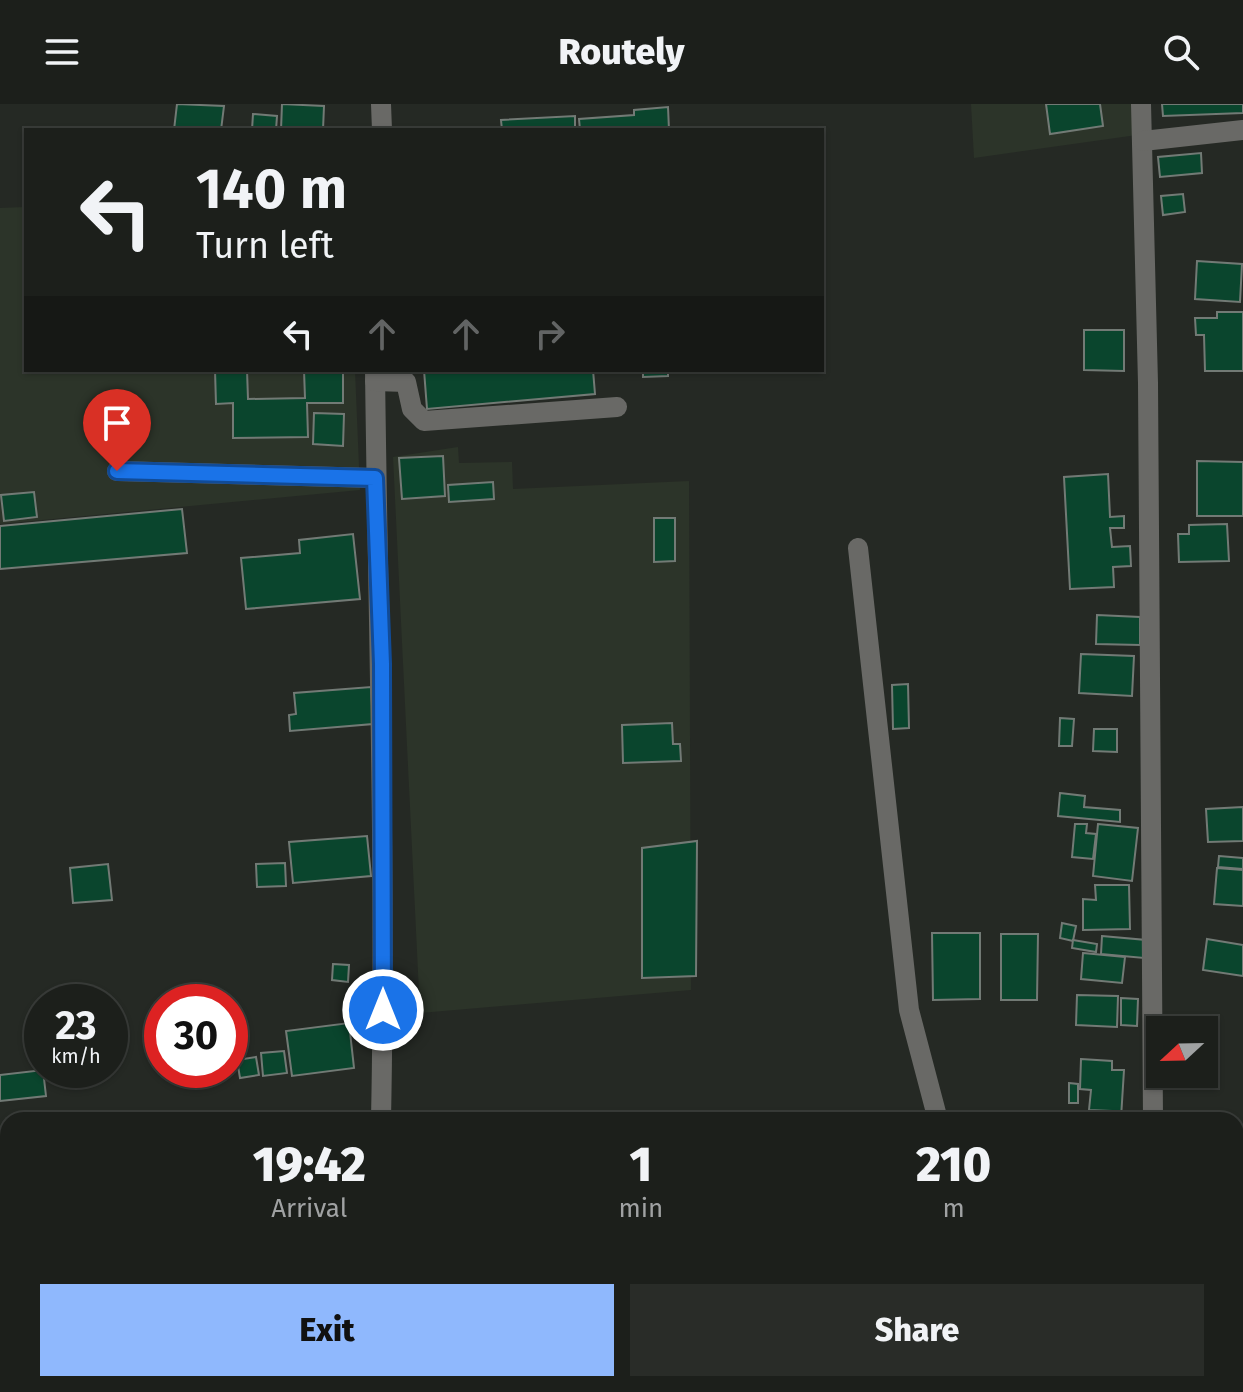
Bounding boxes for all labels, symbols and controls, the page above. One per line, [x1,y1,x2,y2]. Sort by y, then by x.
icon: menu [40,30,84,74]
text: Routely [558,30,685,74]
icon: search [1159,30,1203,74]
text: 140 m [196,156,347,223]
icon: left [64,160,168,264]
text: Turn left [196,224,334,268]
icon: left [276,312,320,356]
icon: ahead [360,312,404,356]
icon: ahead [444,312,488,356]
icon: right [528,312,572,356]
pin [83,389,151,471]
icon: arrive [95,401,139,445]
position arrow [341,968,425,1052]
speed limit sign: 30 [144,984,248,1088]
text: 23 [55,1002,97,1050]
north arrow [1146,1016,1218,1088]
map controls [1146,1016,1218,1088]
text: km/h [51,1044,101,1068]
text: 19:42 [253,1136,366,1194]
text: 1 [630,1136,652,1194]
text: 210 [916,1136,991,1194]
text: Arrival [271,1193,347,1224]
text: min [618,1193,663,1224]
text: m [943,1193,965,1224]
button: Exit [40,1284,614,1376]
button: Share [630,1284,1204,1376]

